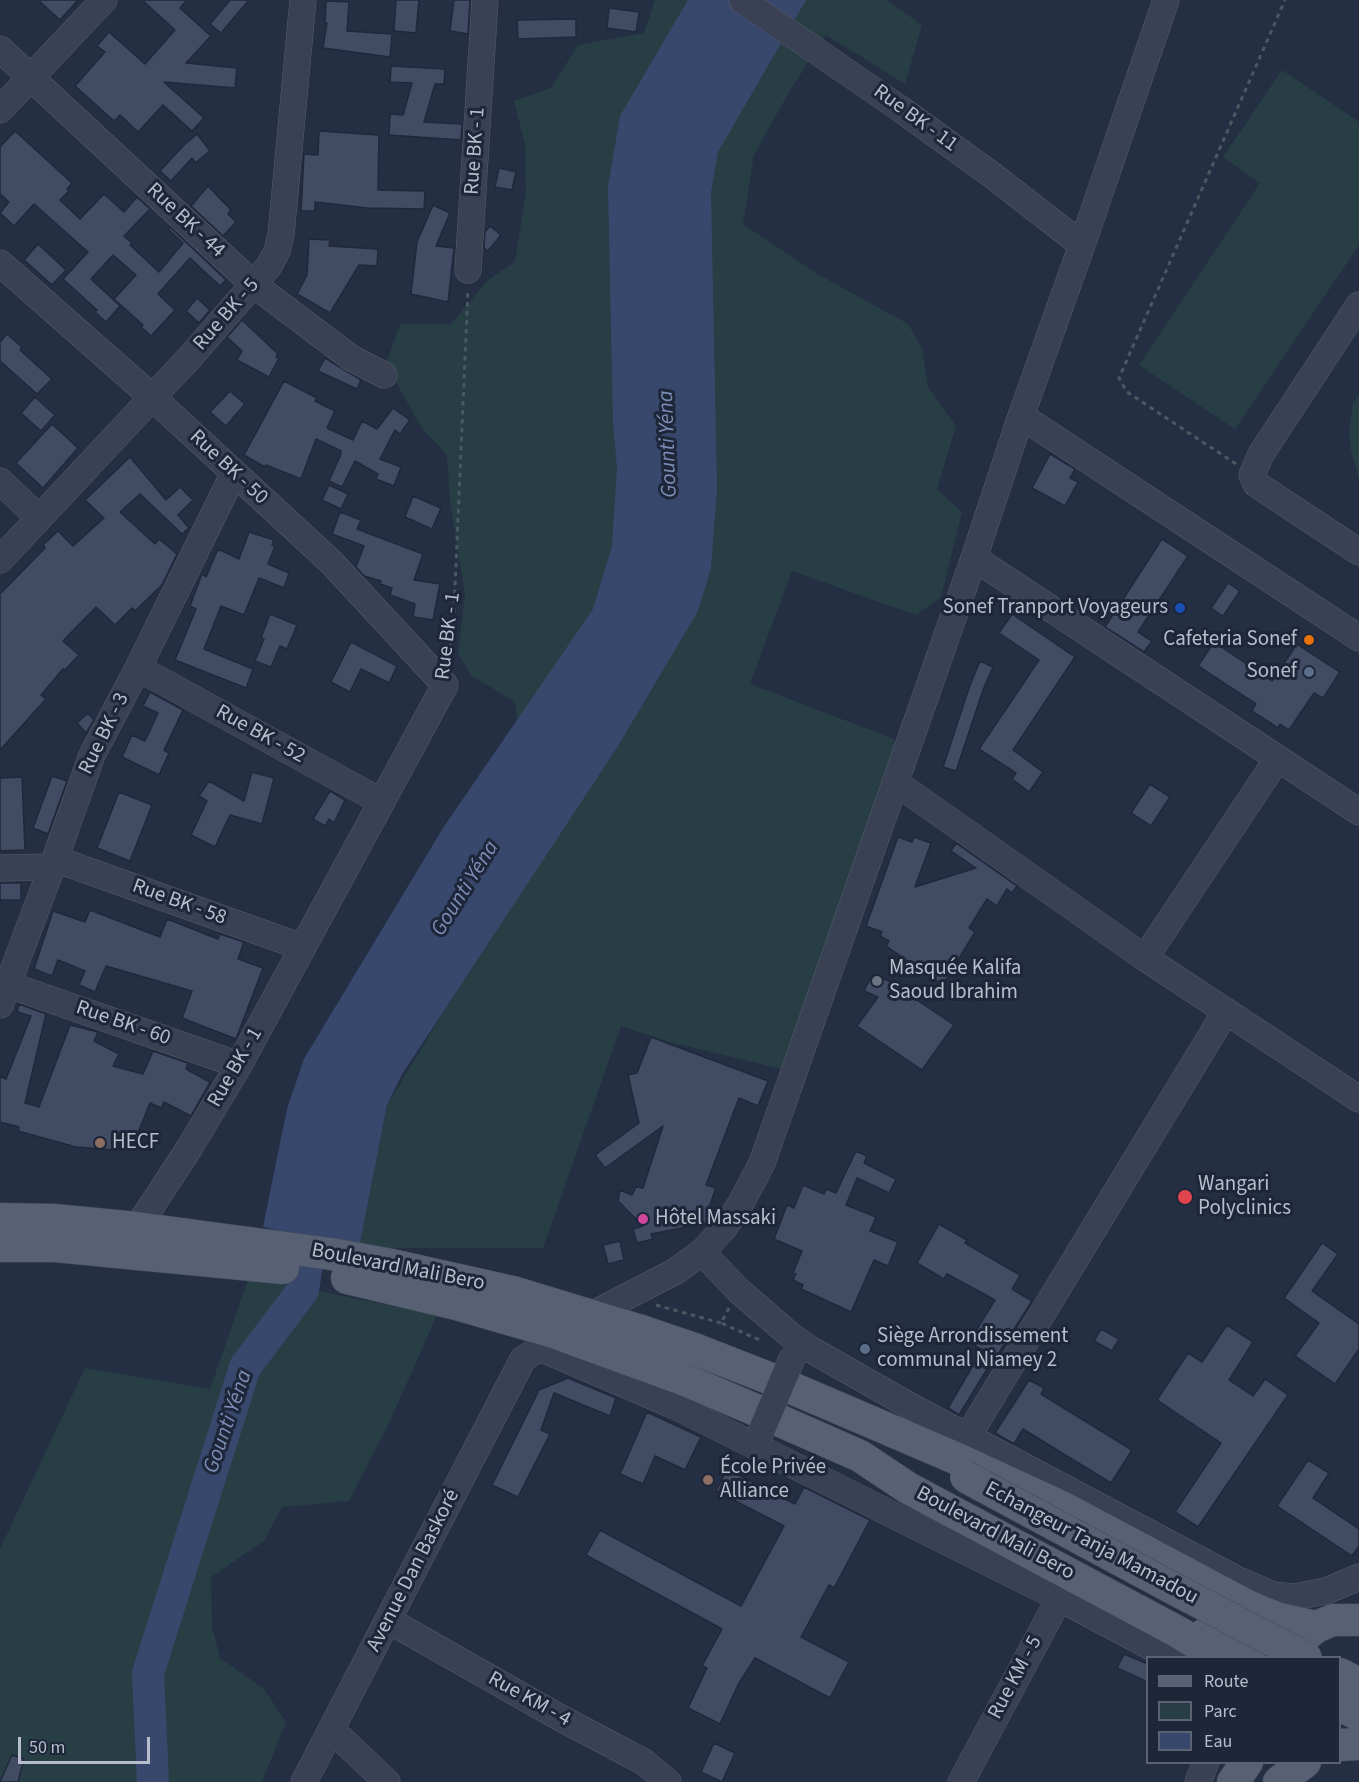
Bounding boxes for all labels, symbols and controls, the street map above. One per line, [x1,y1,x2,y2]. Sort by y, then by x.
street label: Rue BK - 11 [868,80,962,158]
street label: Rue BK - 1 [460,106,492,196]
street label: Rue BK - 44 [140,178,230,264]
street label: Rue BK - 5 [189,274,265,356]
water label: Gounti Yéna [654,390,684,498]
street label: Rue BK - 50 [183,425,273,511]
street label: Rue BK - 1 [431,591,467,681]
place label: Sonef Tranport Voyageurs [943,595,1168,621]
marker: Sonef Tranport Voyageurs [1173,601,1187,615]
place label: Cafeteria Sonef [1163,627,1297,653]
marker: Cafeteria Sonef [1302,633,1316,647]
place label: Sonef [1246,659,1297,685]
marker: Sonef [1302,665,1316,679]
street label: Rue BK - 3 [74,689,136,779]
street label: Rue BK - 52 [211,700,309,770]
water label: Gounti Yéna [426,836,506,942]
street label: Rue BK - 58 [129,874,229,932]
place label: Masquée Kalifa Saoud Ibrahim [889,956,1021,1006]
marker: Masquée Kalifa Saoud Ibrahim [870,974,884,988]
street label: Rue BK - 60 [72,996,174,1052]
street label: Rue BK - 1 [203,1024,269,1112]
place label: HECF [112,1130,159,1156]
marker: HECF [93,1136,107,1150]
place label: Wangari Polyclinics [1198,1172,1291,1222]
marker: Wangari Polyclinics [1176,1188,1194,1206]
place label: Hôtel Massaki [655,1206,776,1232]
marker: Hôtel Massaki [636,1212,650,1226]
street label: Boulevard Mali Bero [309,1239,487,1297]
place label: Siège Arrondissement communal Niamey 2 [877,1324,1068,1374]
marker: Siège Arrondissement communal Niamey 2 [858,1342,872,1356]
water label: Gounti Yéna [199,1367,259,1477]
place label: École Privée Alliance [720,1455,826,1505]
marker: École Privée Alliance [701,1473,715,1487]
street label: Echangeur Tanja Mamadou [980,1477,1202,1611]
street label: Boulevard Mali Bero [912,1482,1078,1586]
street label: Avenue Dan Baskoré [362,1486,466,1656]
street label: Rue KM - 5 [984,1632,1048,1724]
legend [1146,1656,1341,1764]
street label: Rue KM - 4 [483,1667,575,1733]
text: Route [1204,1669,1248,1694]
text: Parc [1204,1699,1237,1724]
scale bar [21,1725,153,1763]
text: Eau [1204,1729,1232,1754]
text: 50 m [29,1735,65,1760]

